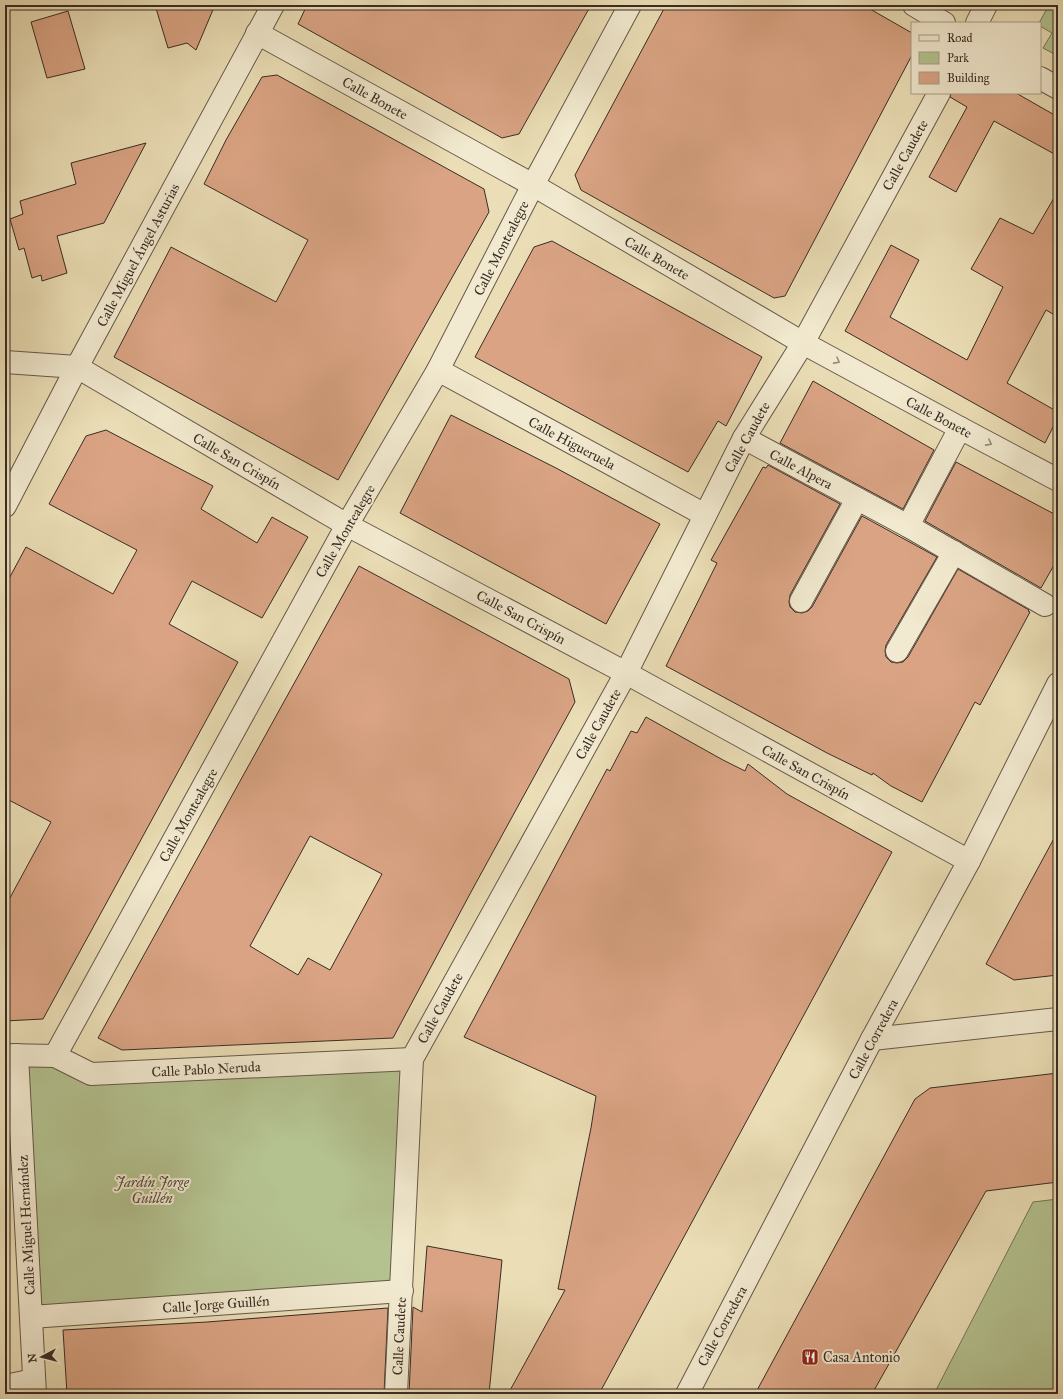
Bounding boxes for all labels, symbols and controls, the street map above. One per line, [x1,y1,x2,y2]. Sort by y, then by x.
legend [911,22,1041,94]
text: Road [947,31,973,45]
text: Park [947,51,969,65]
text: Building [947,71,990,86]
street label: Calle Bonete [339,73,411,124]
street label: Calle Caudete [879,117,932,194]
street label: Calle Miguel Ángel Asturias [92,180,184,330]
street label: Calle Montealegre [470,198,533,299]
street label: Calle Bonete [621,233,693,284]
one-way arrow [833,357,840,364]
street label: Calle Bonete [903,393,975,442]
street label: Calle Caudete [721,399,774,476]
street label: Calle Higueruela [525,413,618,474]
street label: Calle San Crispín [190,429,284,494]
one-way arrow [984,438,992,446]
street label: Calle Alpera [766,446,835,493]
street label: Calle Montealegre [312,482,379,581]
street label: Calle San Crispín [473,587,569,648]
street label: Calle Caudete [572,686,625,763]
street label: Calle San Crispín [759,741,853,804]
street label: Calle Montealegre [156,765,221,865]
street label: Calle Caudete [414,970,467,1047]
street label: Calle Corredera [845,996,902,1082]
street label: Calle Pablo Neruda [151,1058,261,1081]
street label: Calle Miguel Hernández [14,1154,39,1295]
park label: Jardín Jorge Guillén [114,1174,190,1207]
street label: Calle Corredera [694,1283,751,1369]
street label: Calle Jorge Guillén [162,1292,271,1318]
street label: Calle Caudete [389,1296,410,1376]
north arrow [22,1337,62,1377]
restaurant icon: Casa Antonio [800,1347,820,1367]
place label: Casa Antonio [823,1349,900,1366]
text: N [25,1352,40,1364]

